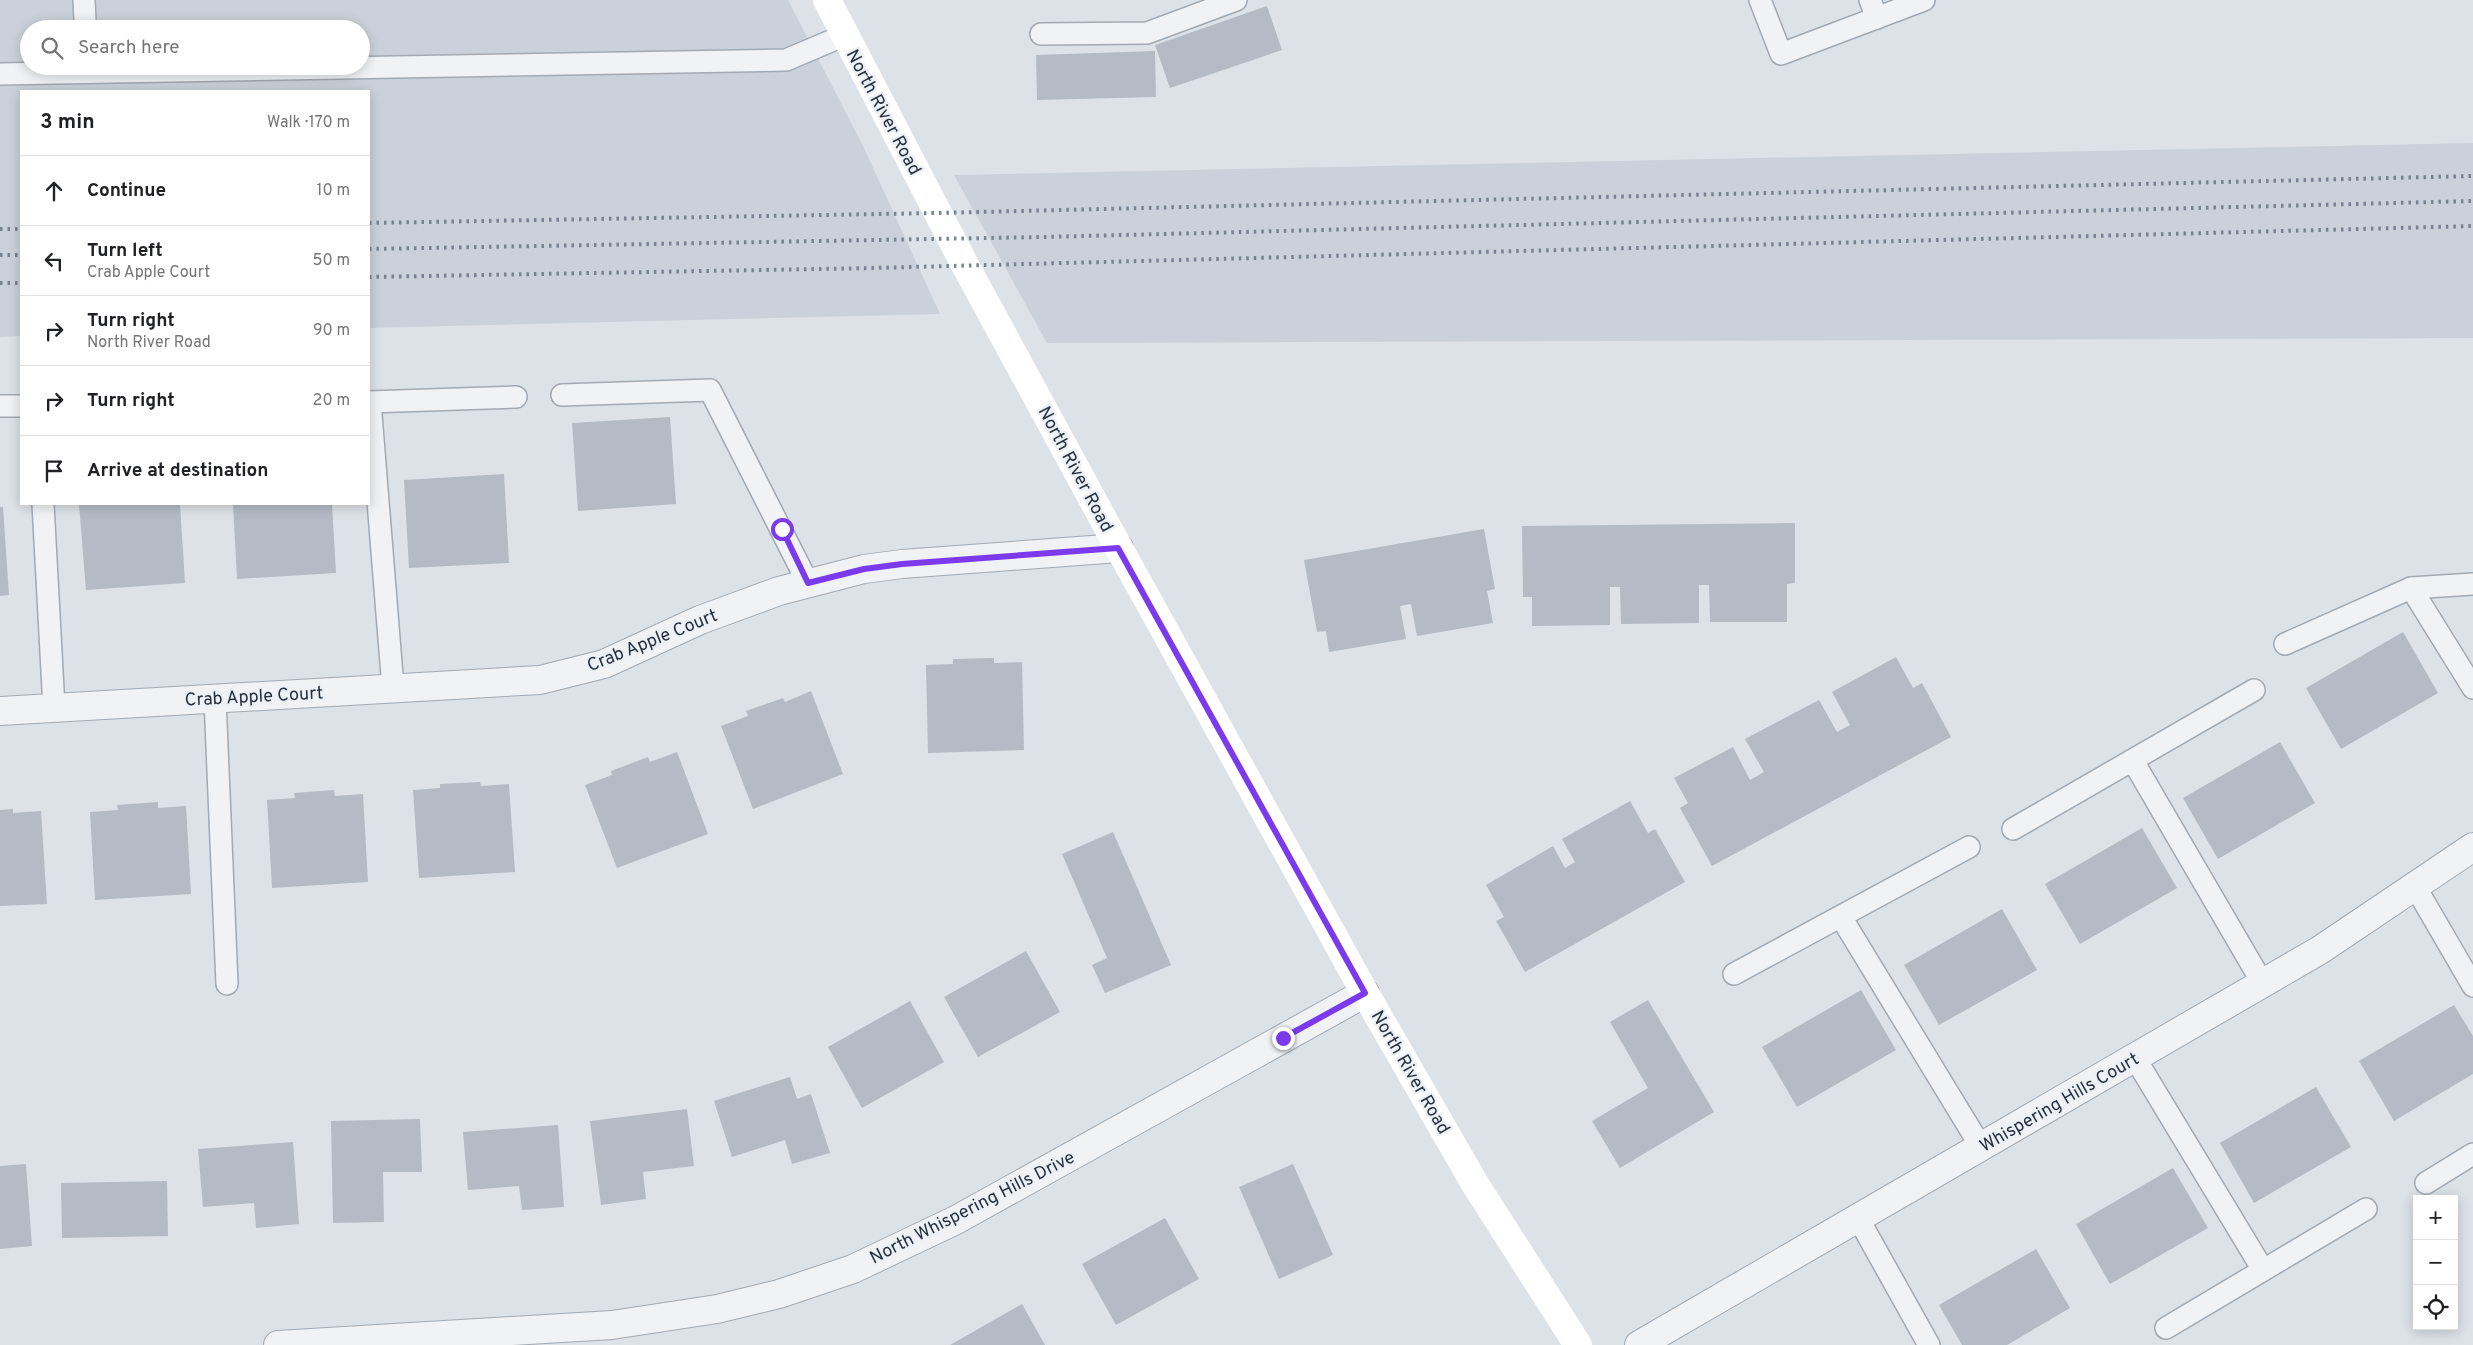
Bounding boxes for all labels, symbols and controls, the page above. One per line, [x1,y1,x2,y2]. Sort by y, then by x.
search box [20,20,370,75]
icon: search [38,34,66,62]
text: Search here [78,36,180,60]
street label: North River Road [840,46,926,180]
text: 3 min [40,109,95,136]
text: Walk · 170 m [267,113,350,133]
icon: ahead [40,177,68,205]
text: Continue [87,179,166,203]
text: 10 m [316,181,350,201]
text: Turn left [87,239,163,263]
icon: left [40,247,68,275]
text: 50 m [313,251,350,271]
text: Crab Apple Court [87,263,210,283]
text: Turn right [87,309,175,333]
icon: right [40,317,68,345]
text: 90 m [313,321,350,341]
text: North River Road [87,333,211,353]
icon: right [40,387,68,415]
text: Turn right [87,389,175,413]
text: 20 m [313,391,350,411]
street label: North River Road [1032,403,1118,537]
icon: arrive [40,457,68,485]
text: Arrive at destination [87,459,268,483]
route start [771,518,794,541]
street label: Crab Apple Court [584,605,721,678]
street label: Crab Apple Court [184,682,324,713]
street label: North River Road [1365,1007,1454,1139]
route end [1272,1027,1295,1050]
street label: Whispering Hills Court [1976,1048,2144,1158]
street label: North Whispering Hills Drive [866,1147,1079,1270]
map controls [2413,1195,2458,1330]
button: + [2413,1195,2458,1240]
button: − [2413,1240,2458,1285]
button: locate [2413,1285,2458,1330]

